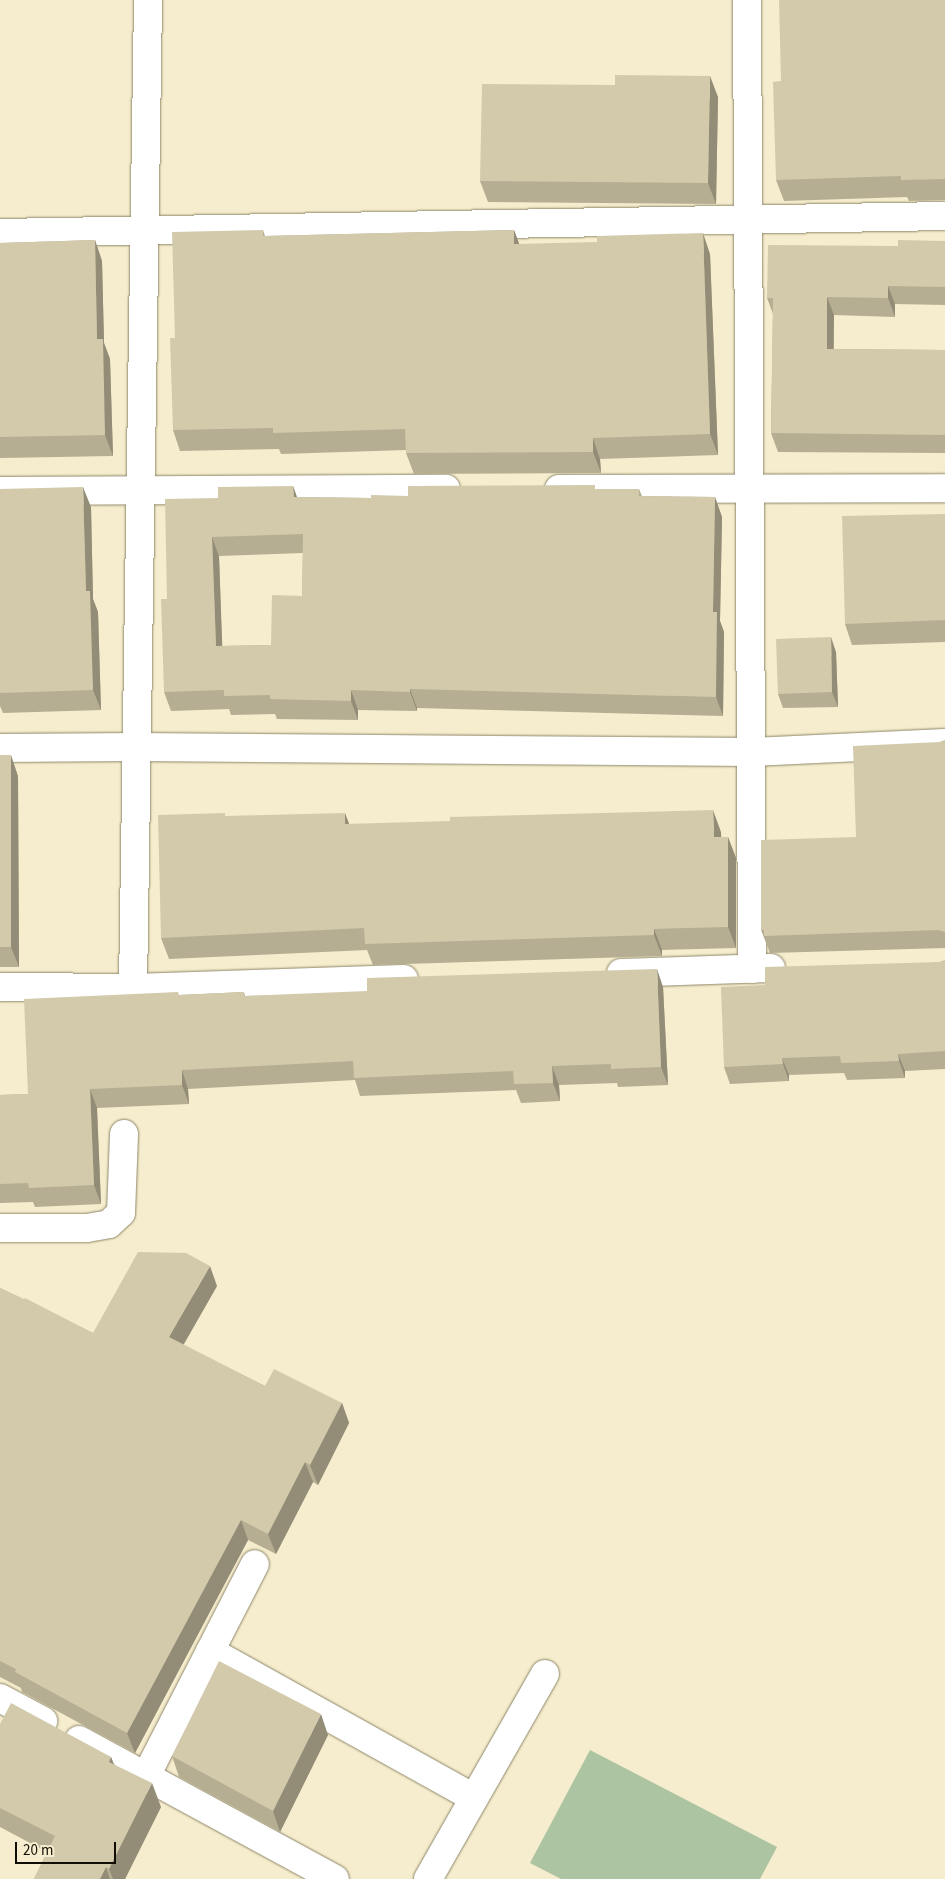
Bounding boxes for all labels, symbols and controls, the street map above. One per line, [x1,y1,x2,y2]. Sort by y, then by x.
scale bar [18,1832,119,1864]
text: 20 m [23,1840,53,1861]

